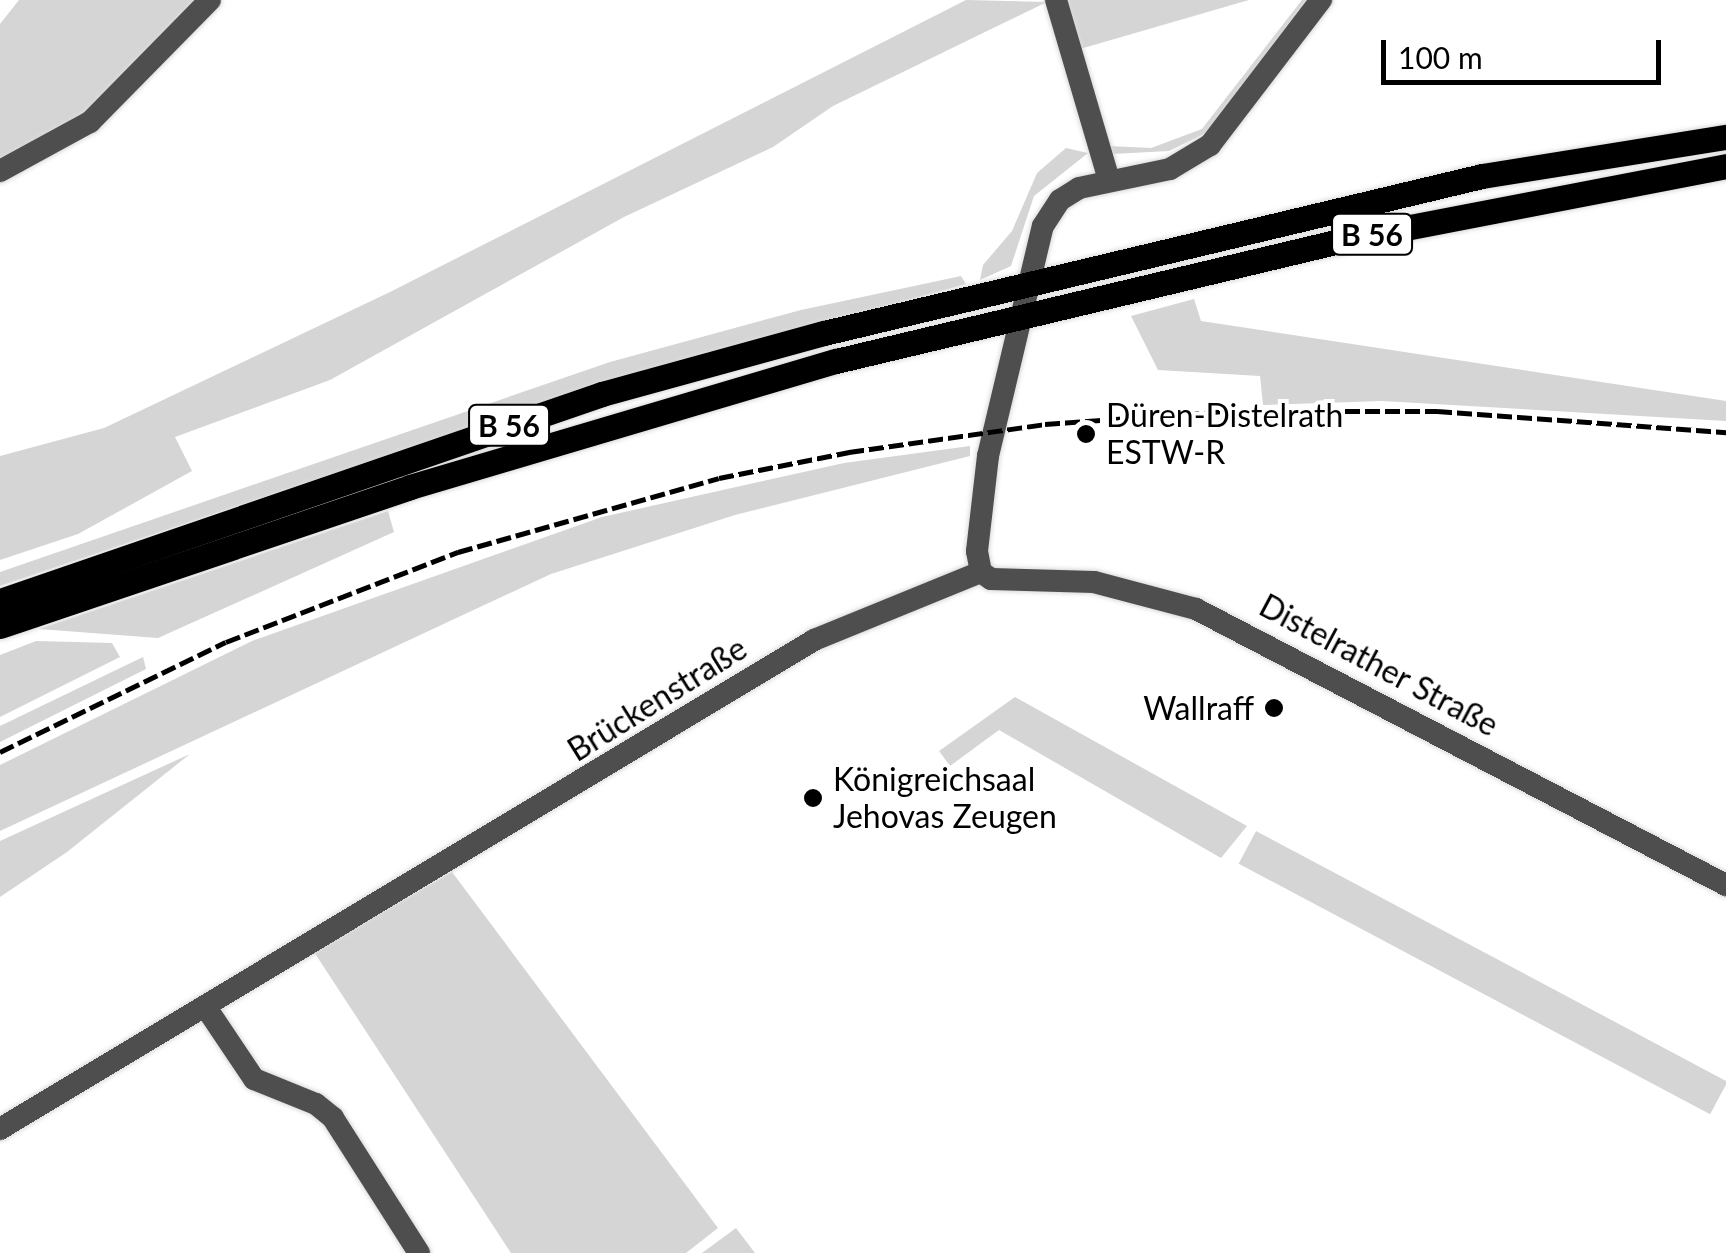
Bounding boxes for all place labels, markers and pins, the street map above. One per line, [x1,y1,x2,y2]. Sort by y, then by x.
place label: Düren-Distelrath ESTW-R [1106,397,1343,472]
marker: Düren-Distelrath ESTW-R [1075,423,1097,445]
place label: Wallraff [1143,689,1254,727]
marker: Wallraff [1263,697,1285,719]
place label: Königreichsaal Jehovas Zeugen [833,761,1057,836]
marker: Königreichsaal Jehovas Zeugen [802,787,824,809]

